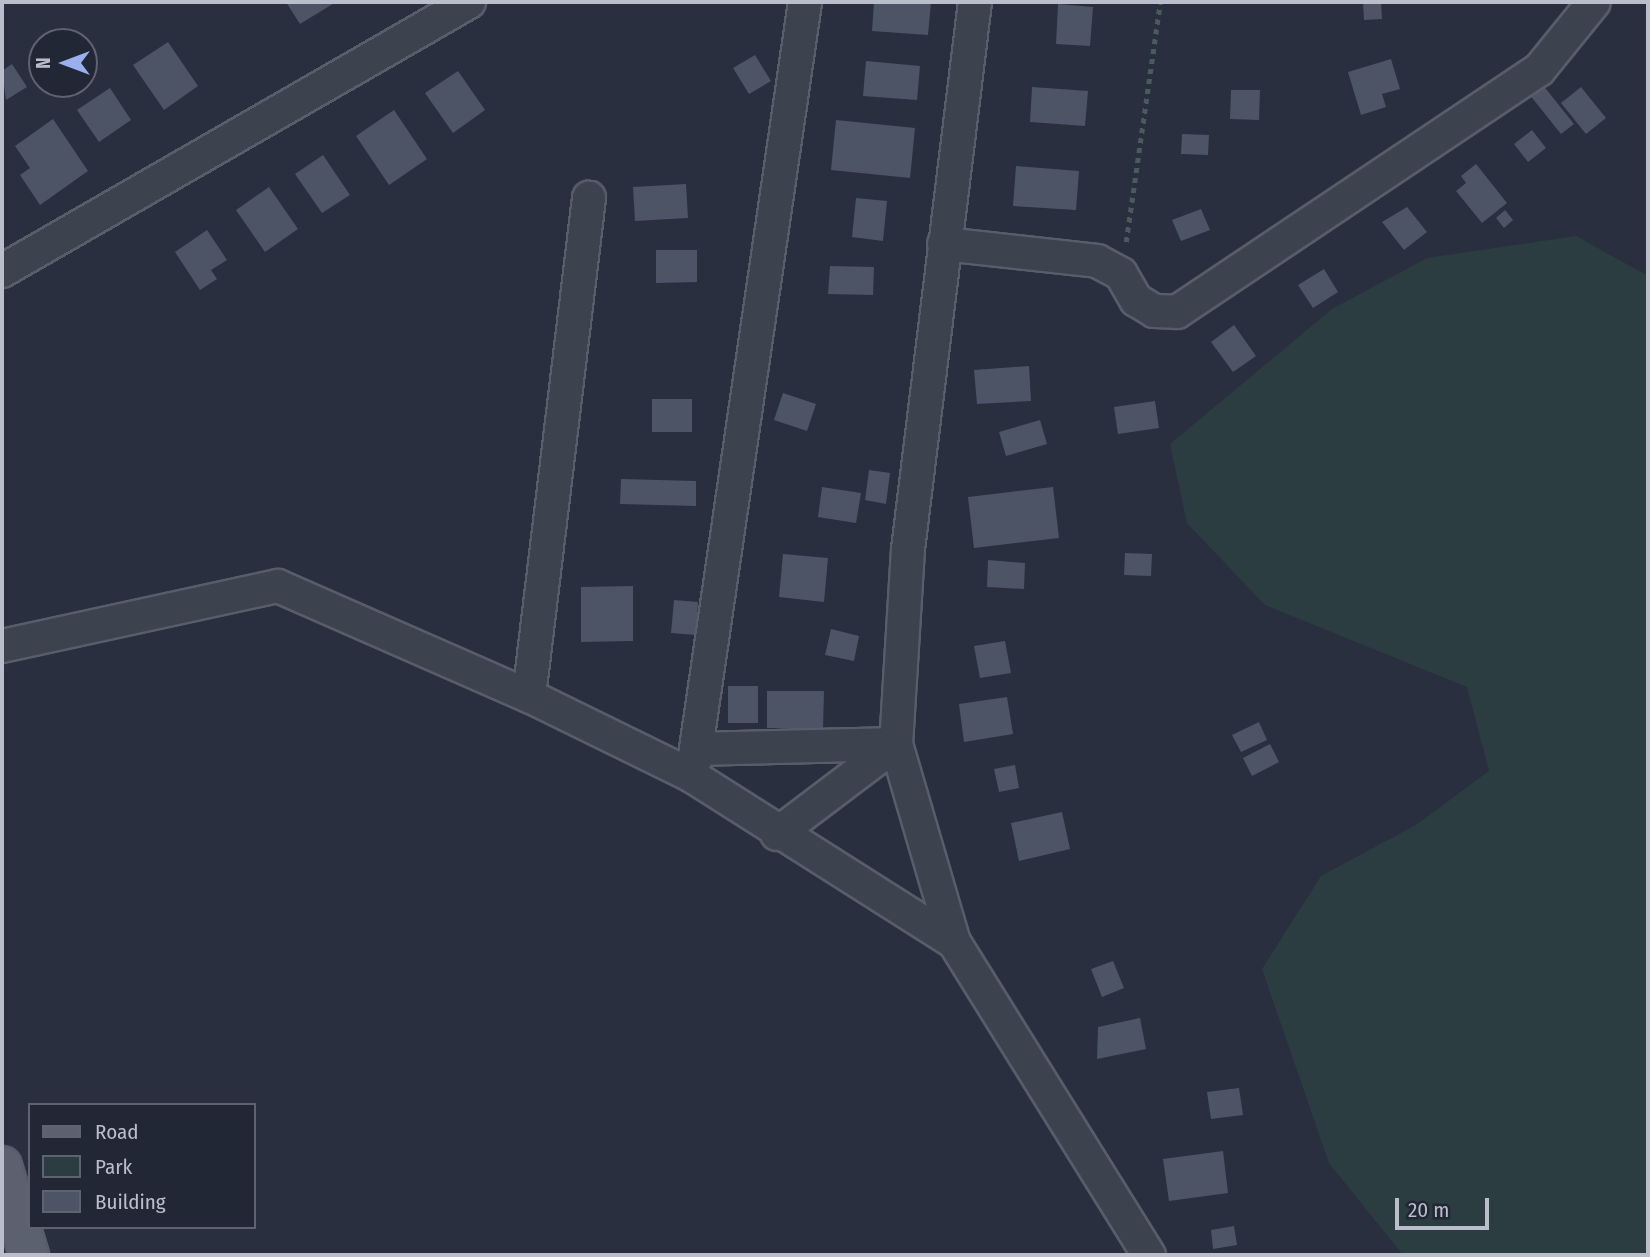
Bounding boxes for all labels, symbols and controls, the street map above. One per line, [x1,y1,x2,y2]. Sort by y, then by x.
north arrow [28,28,98,98]
text: N [32,57,55,69]
legend [28,1103,256,1229]
text: Road [95,1119,139,1145]
text: Park [95,1154,132,1180]
scale bar [1398,1184,1492,1228]
text: Building [95,1189,166,1215]
text: 20 m [1408,1197,1449,1223]

